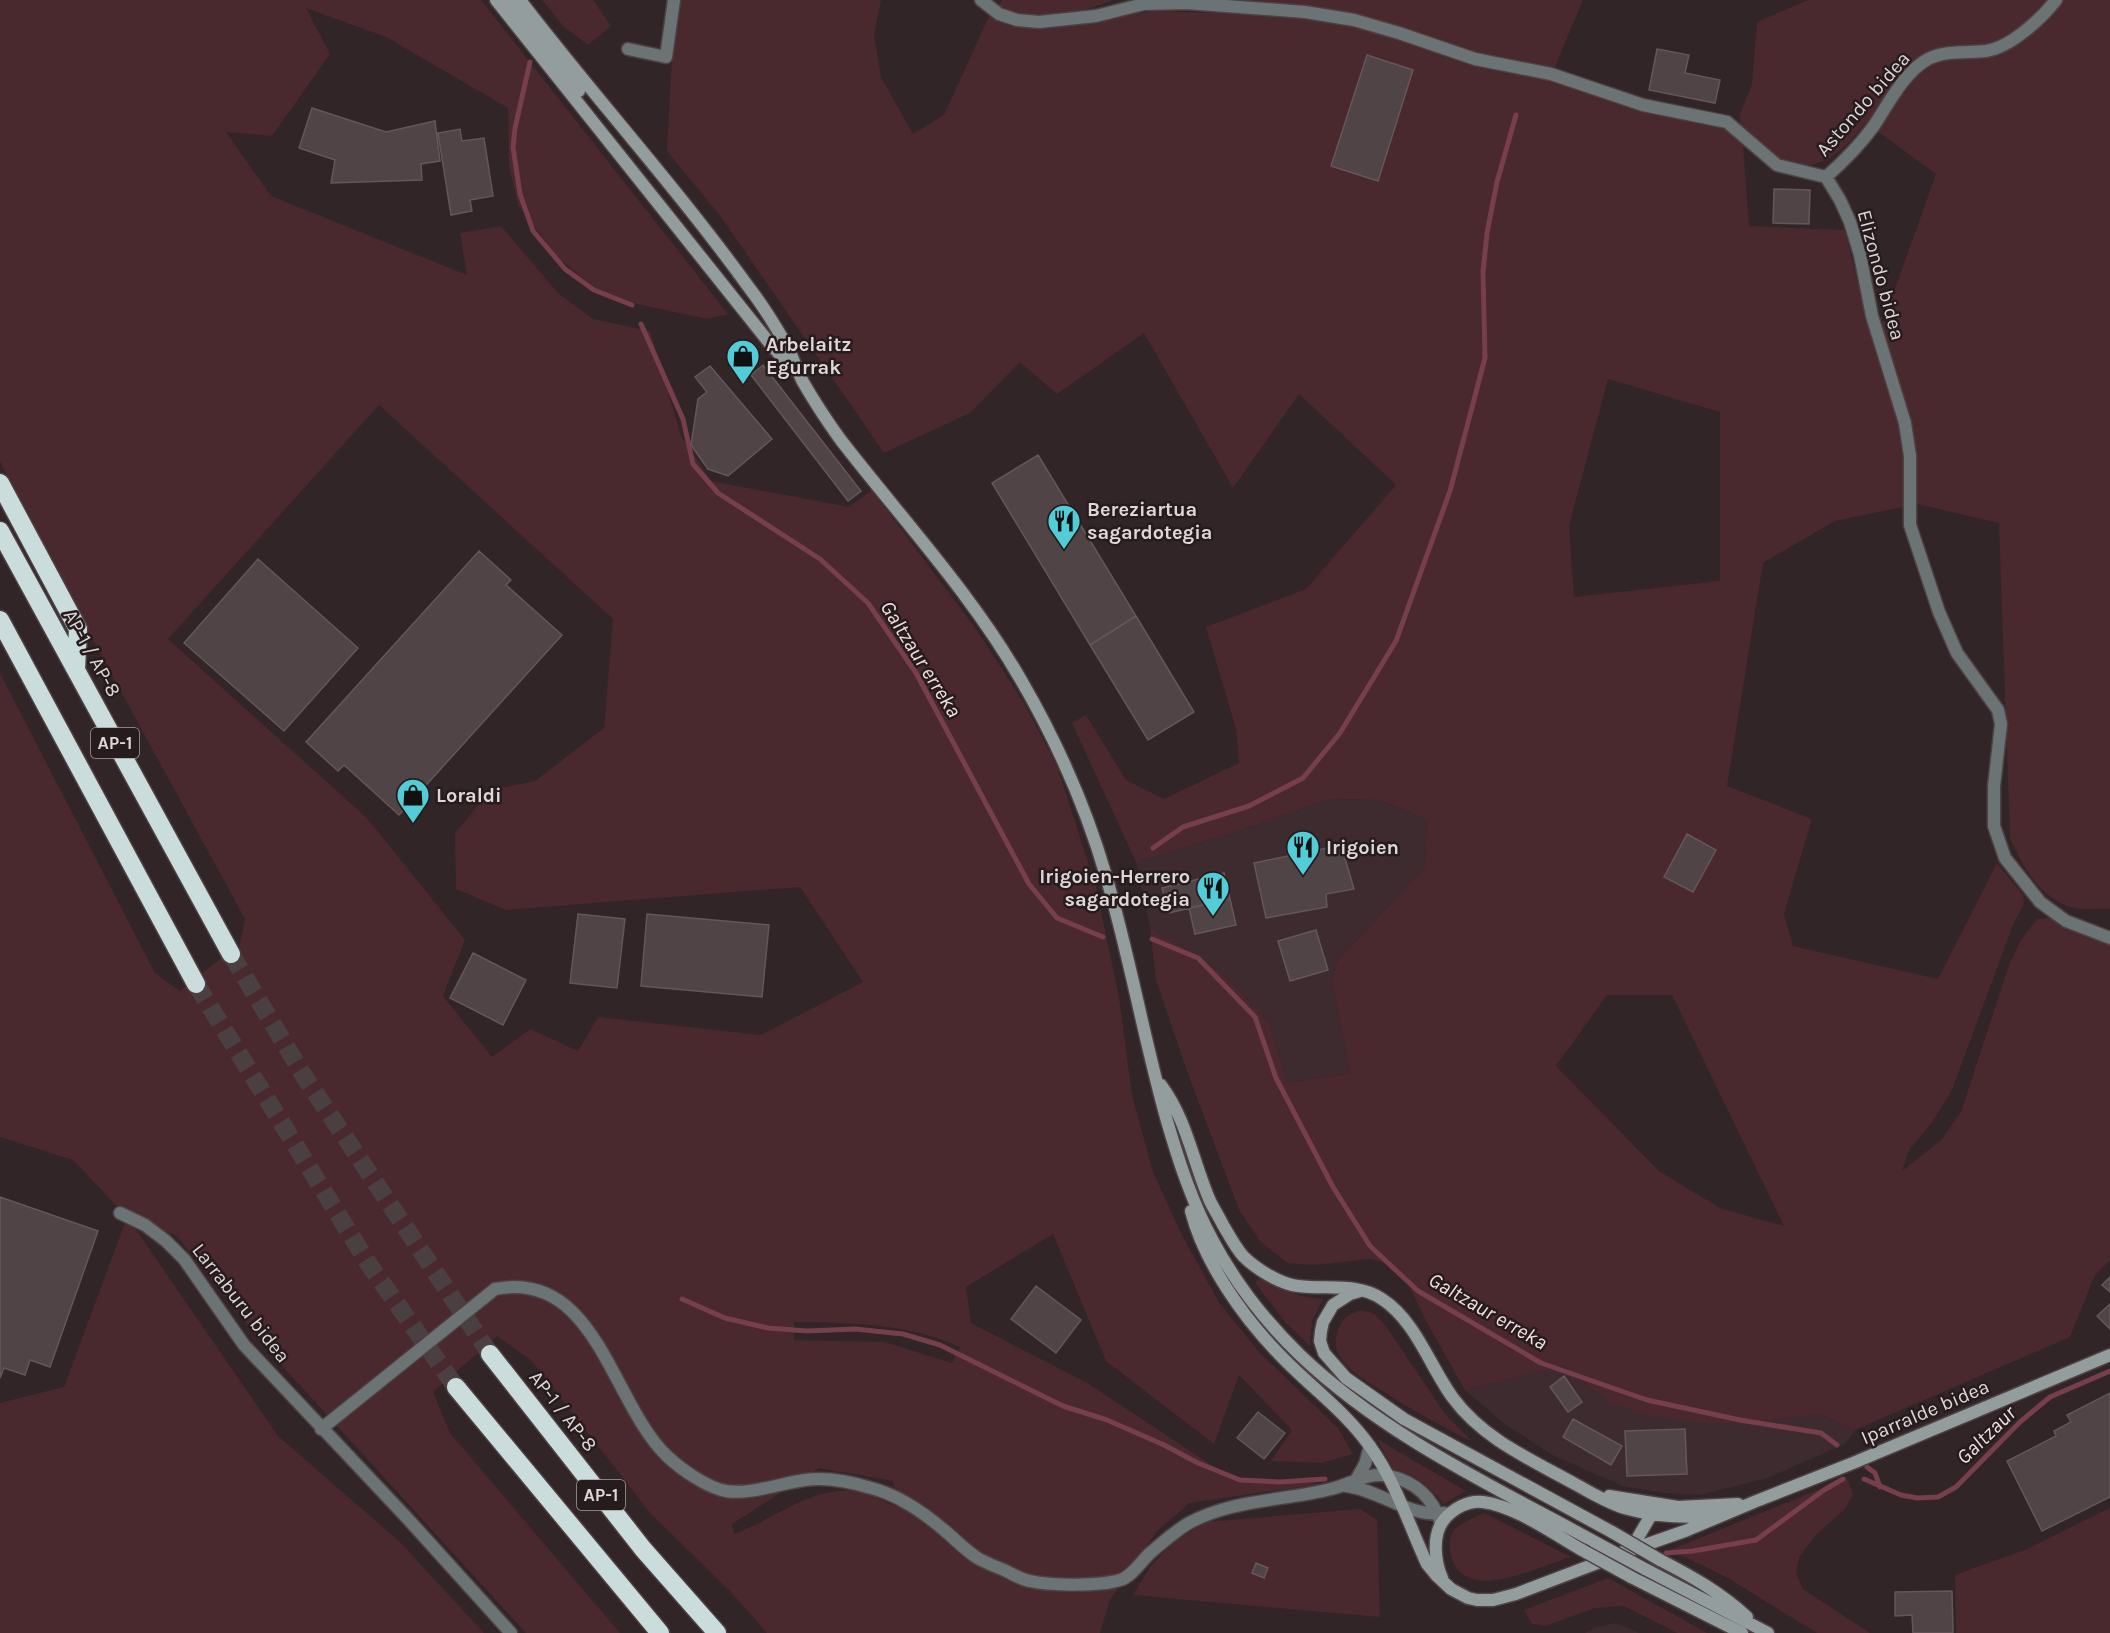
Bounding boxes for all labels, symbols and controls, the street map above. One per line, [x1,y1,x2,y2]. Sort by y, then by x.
street label: Astondo bidea [1811,47,1915,161]
street label: Elizondo bidea [1853,207,1909,343]
place label: Arbelaitz Egurrak [766,333,851,379]
shop icon: Arbelaitz Egurrak [725,338,761,385]
place label: Bereziartua sagardotegia [1087,498,1212,544]
restaurant icon: Bereziartua sagardotegia [1046,503,1082,550]
water label: Galtzaur erreka [876,596,966,722]
street label: AP-1 / AP-8 [59,605,125,701]
road number: AP-1 [91,728,139,758]
shop icon: Loraldi [395,777,431,824]
place label: Loraldi [436,784,502,807]
restaurant icon: Irigoien [1285,829,1321,876]
place label: Irigoien [1326,836,1399,859]
place label: Irigoien-Herrero sagardotegia [1039,865,1190,911]
restaurant icon: Irigoien-Herrero sagardotegia [1195,870,1231,917]
street label: Larraburu bidea [187,1239,295,1367]
water label: Galtzaur erreka [1424,1267,1552,1355]
street label: AP-1 / AP-8 [524,1366,602,1456]
street label: Iparralde bidea [1857,1375,1993,1449]
water label: Galtzaur [1951,1400,2021,1469]
road number: AP-1 [577,1480,625,1510]

